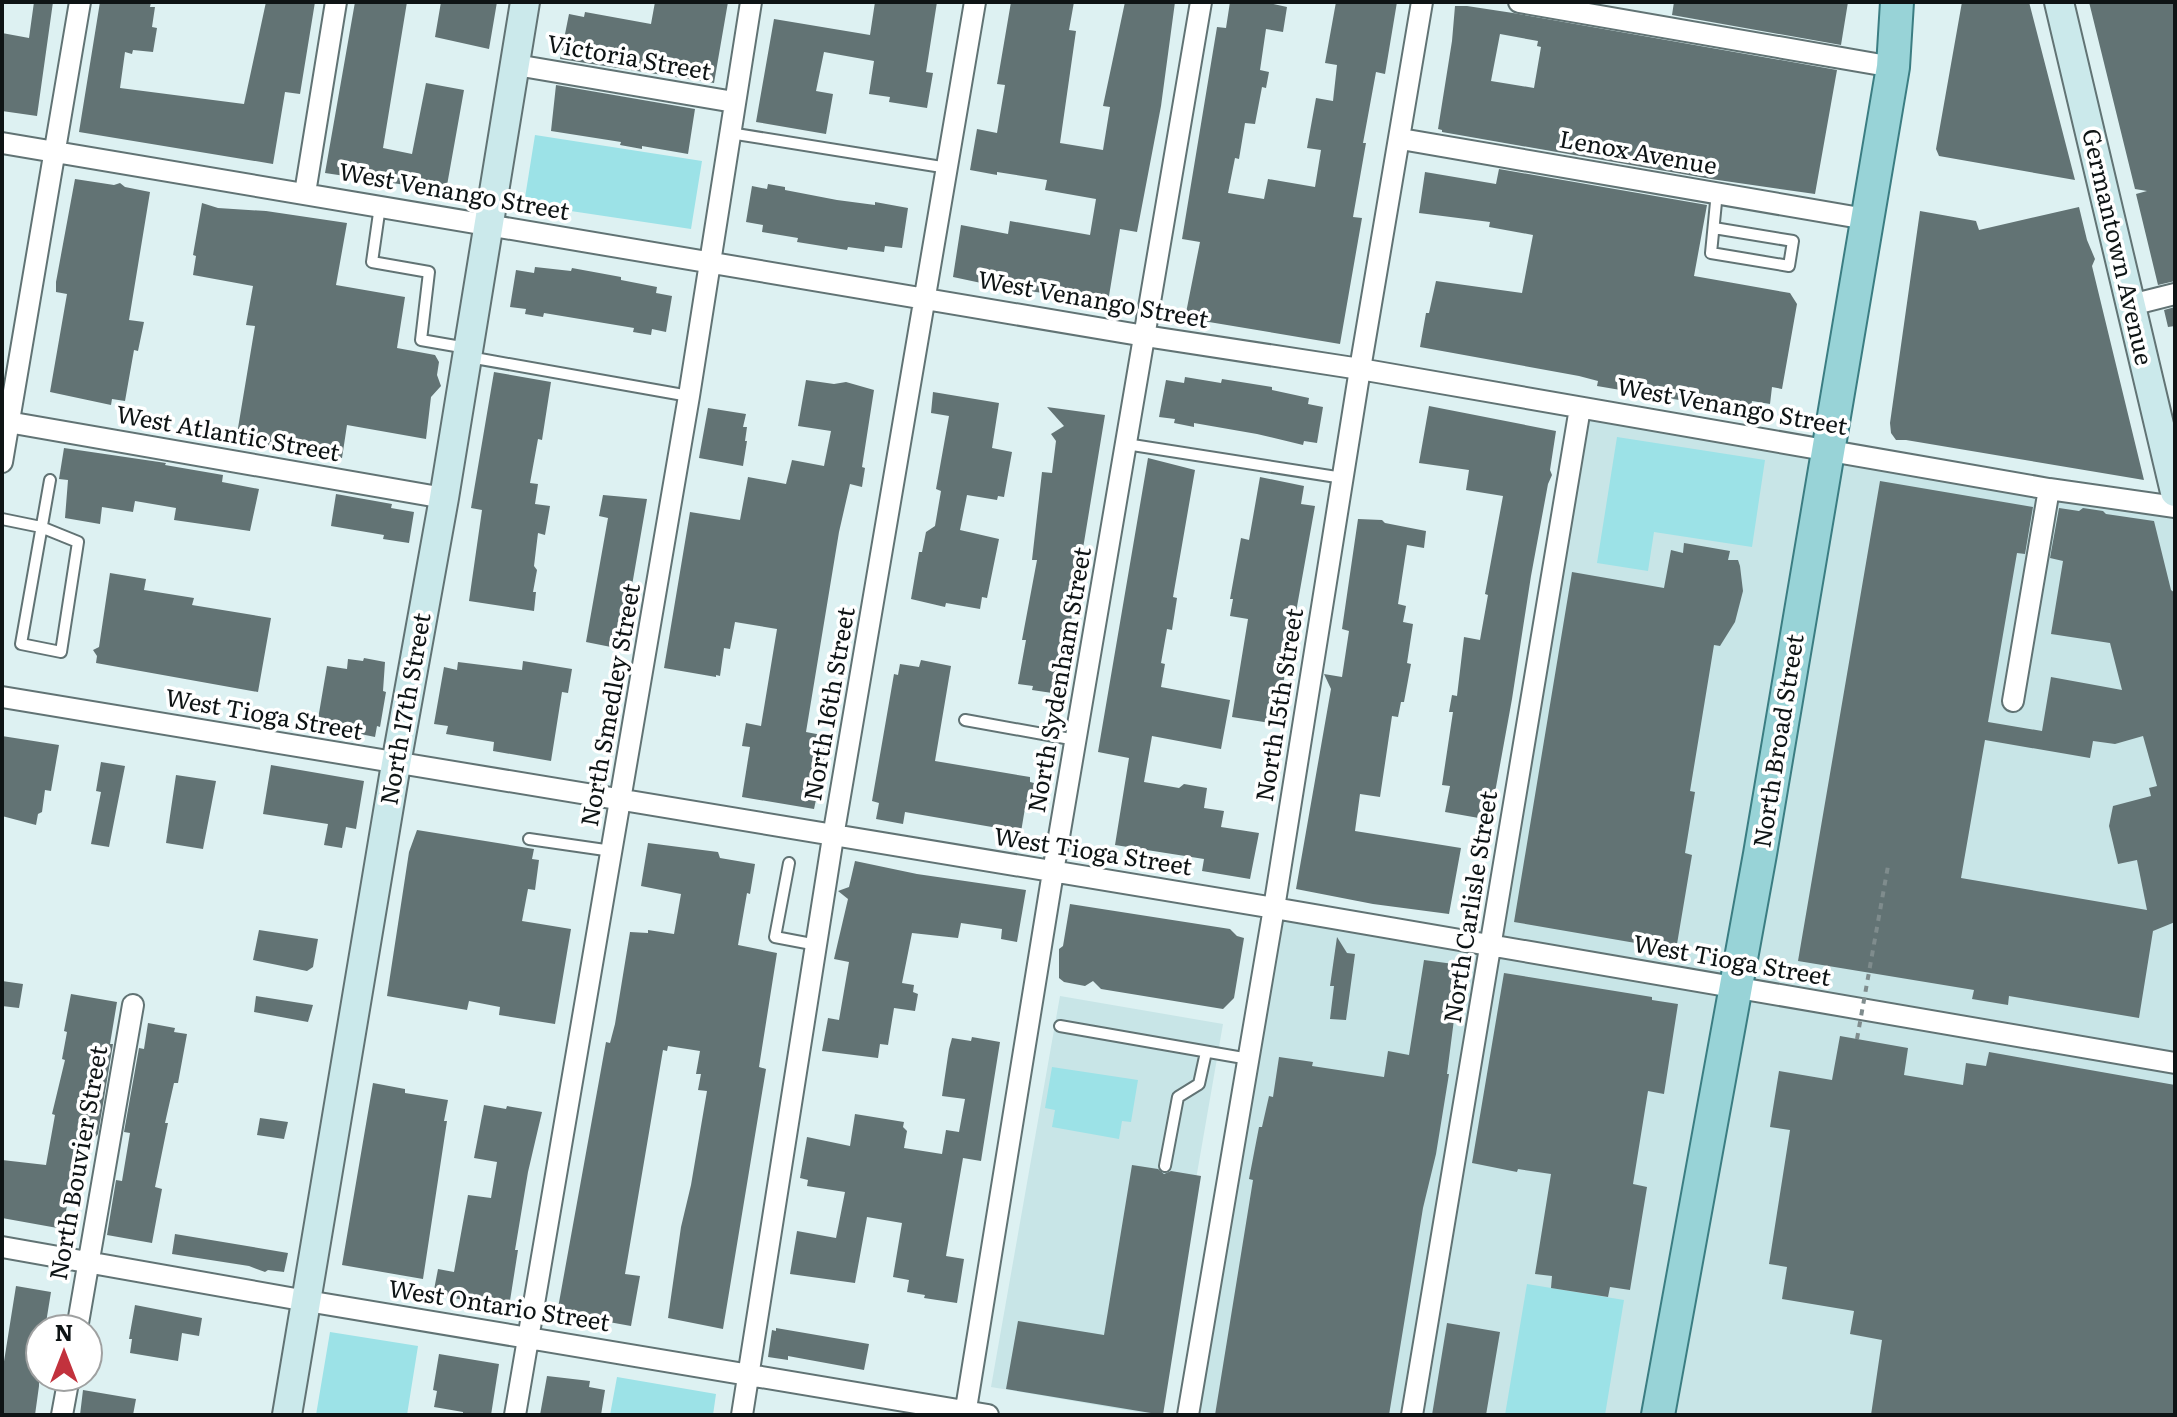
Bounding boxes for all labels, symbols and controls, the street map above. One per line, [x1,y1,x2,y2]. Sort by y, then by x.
street label: Victoria Street [544,24,715,87]
street label: Lenox Avenue [1557,119,1720,182]
street label: Germantown Avenue [2075,125,2164,368]
street label: West Venango Street [336,152,573,227]
street label: West Venango Street [975,260,1212,335]
street label: West Venango Street [1614,367,1851,442]
street label: West Atlantic Street [114,395,343,468]
street label: North Sydenham Street [1017,544,1098,815]
street label: North Smedley Street [570,580,647,829]
street label: North 16th Street [793,604,862,803]
street label: North 15th Street [1245,605,1310,804]
street label: North 17th Street [369,609,438,807]
street label: North Broad Street [1742,631,1811,850]
street label: West Tioga Street [163,678,366,747]
street label: North Carlisle Street [1433,787,1504,1025]
street label: West Tioga Street [992,817,1195,883]
street label: West Tioga Street [1631,924,1834,993]
street label: North Bouvier Street [39,1042,114,1283]
street label: West Ontario Street [386,1269,613,1338]
north arrow [24,1313,104,1393]
text: N [55,1315,73,1348]

